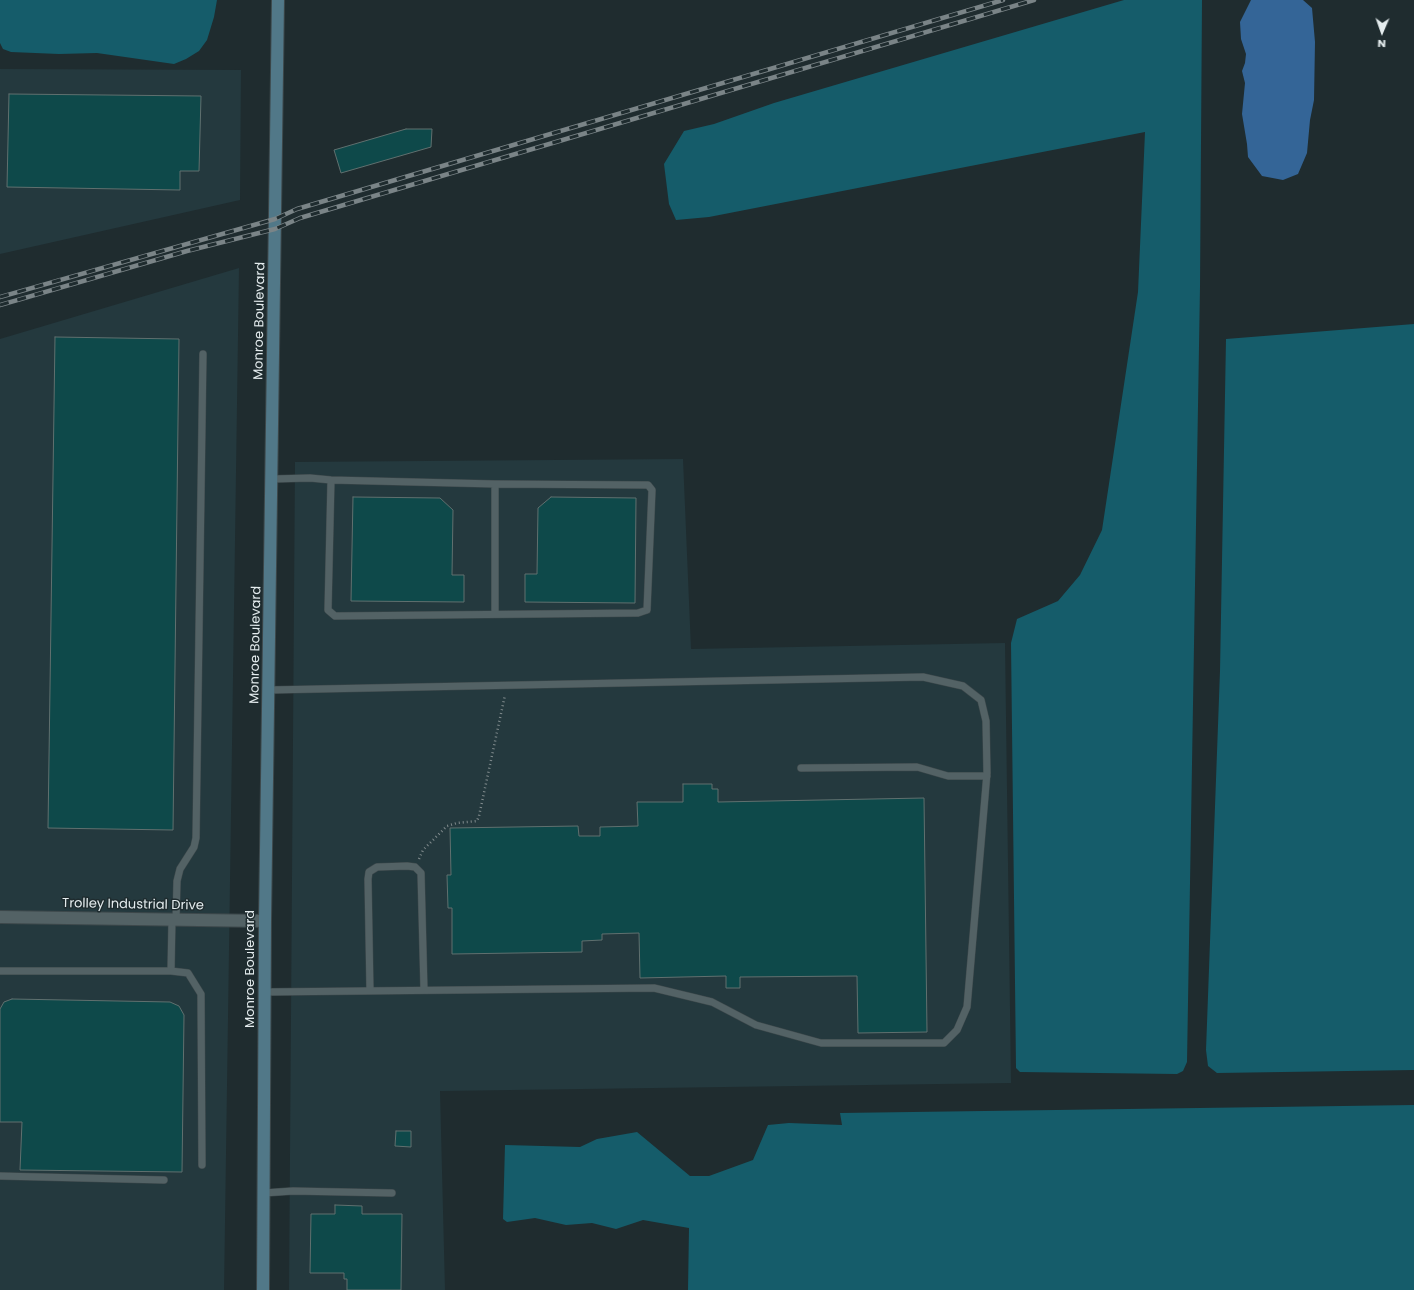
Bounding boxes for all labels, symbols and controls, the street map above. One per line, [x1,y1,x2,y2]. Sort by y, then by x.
north arrow [1362,12,1402,52]
text: N [1377,36,1386,52]
street label: Monroe Boulevard [251,262,269,380]
street label: Monroe Boulevard [247,586,265,704]
street label: Trolley Industrial Drive [62,896,204,914]
street label: Monroe Boulevard [243,910,259,1028]

